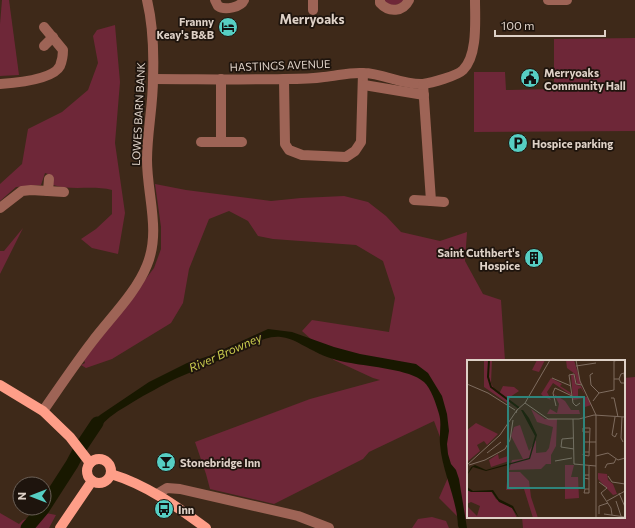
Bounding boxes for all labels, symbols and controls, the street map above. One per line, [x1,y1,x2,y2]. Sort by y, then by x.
district label: Merryoaks [279,11,345,27]
scale bar [495,12,605,38]
place label: Franny Keay's B&B [157,15,214,41]
hotel icon: Franny Keay's B&B [217,16,239,38]
text: 100 m [501,18,535,32]
street label: HASTINGS AVENUE [229,57,331,73]
street label: LOWES BARN BANK [129,61,147,166]
place label: Merryoaks Community Hall [544,66,626,92]
public building icon: Merryoaks Community Hall [519,67,541,89]
parking icon: Hospice parking [507,132,529,154]
place label: Hospice parking [532,137,613,150]
place label: Saint Cuthbert's Hospice [438,246,520,272]
building icon: Saint Cuthbert's Hospice [523,247,545,269]
water label: River Browney [186,329,264,374]
inset map [467,360,625,518]
bar icon: Stonebridge Inn [155,451,177,473]
place label: Stonebridge Inn [180,456,260,469]
north arrow [12,476,52,516]
text: N [15,492,28,500]
bus stop icon: Inn [153,498,175,520]
place label: Inn [178,503,194,516]

